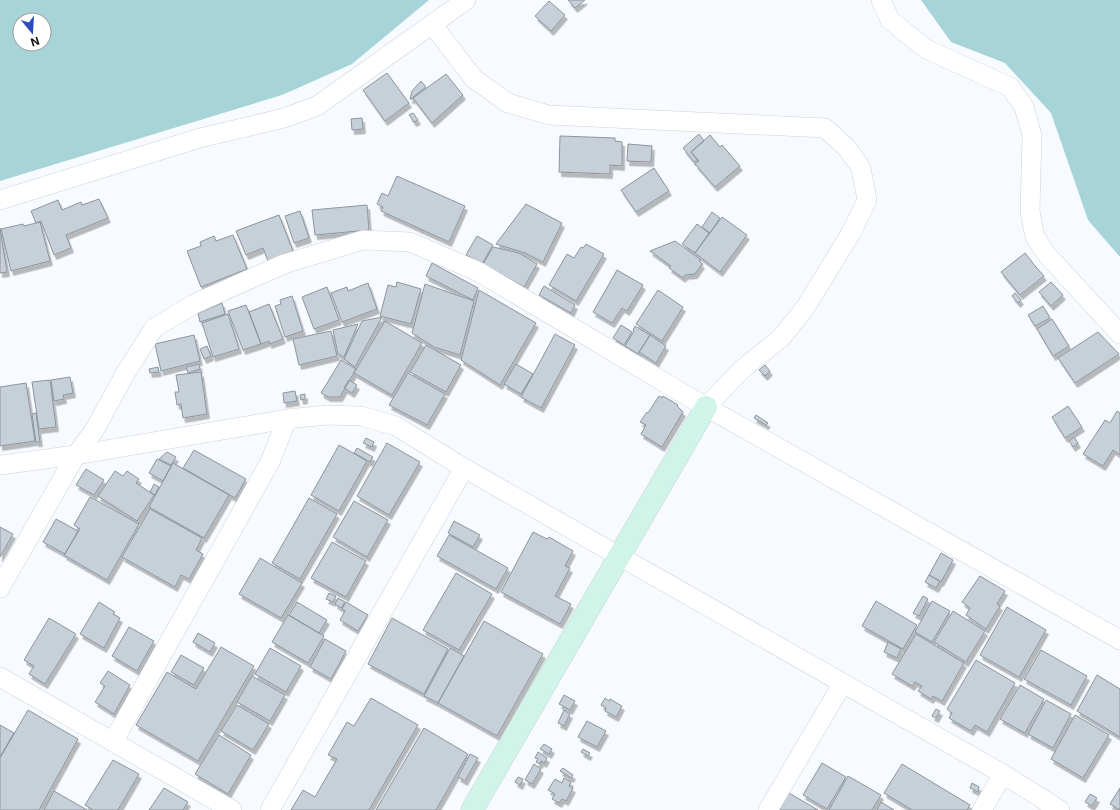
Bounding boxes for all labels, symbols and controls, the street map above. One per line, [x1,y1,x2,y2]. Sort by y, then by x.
north arrow [12,12,52,52]
text: N [29,34,41,49]

